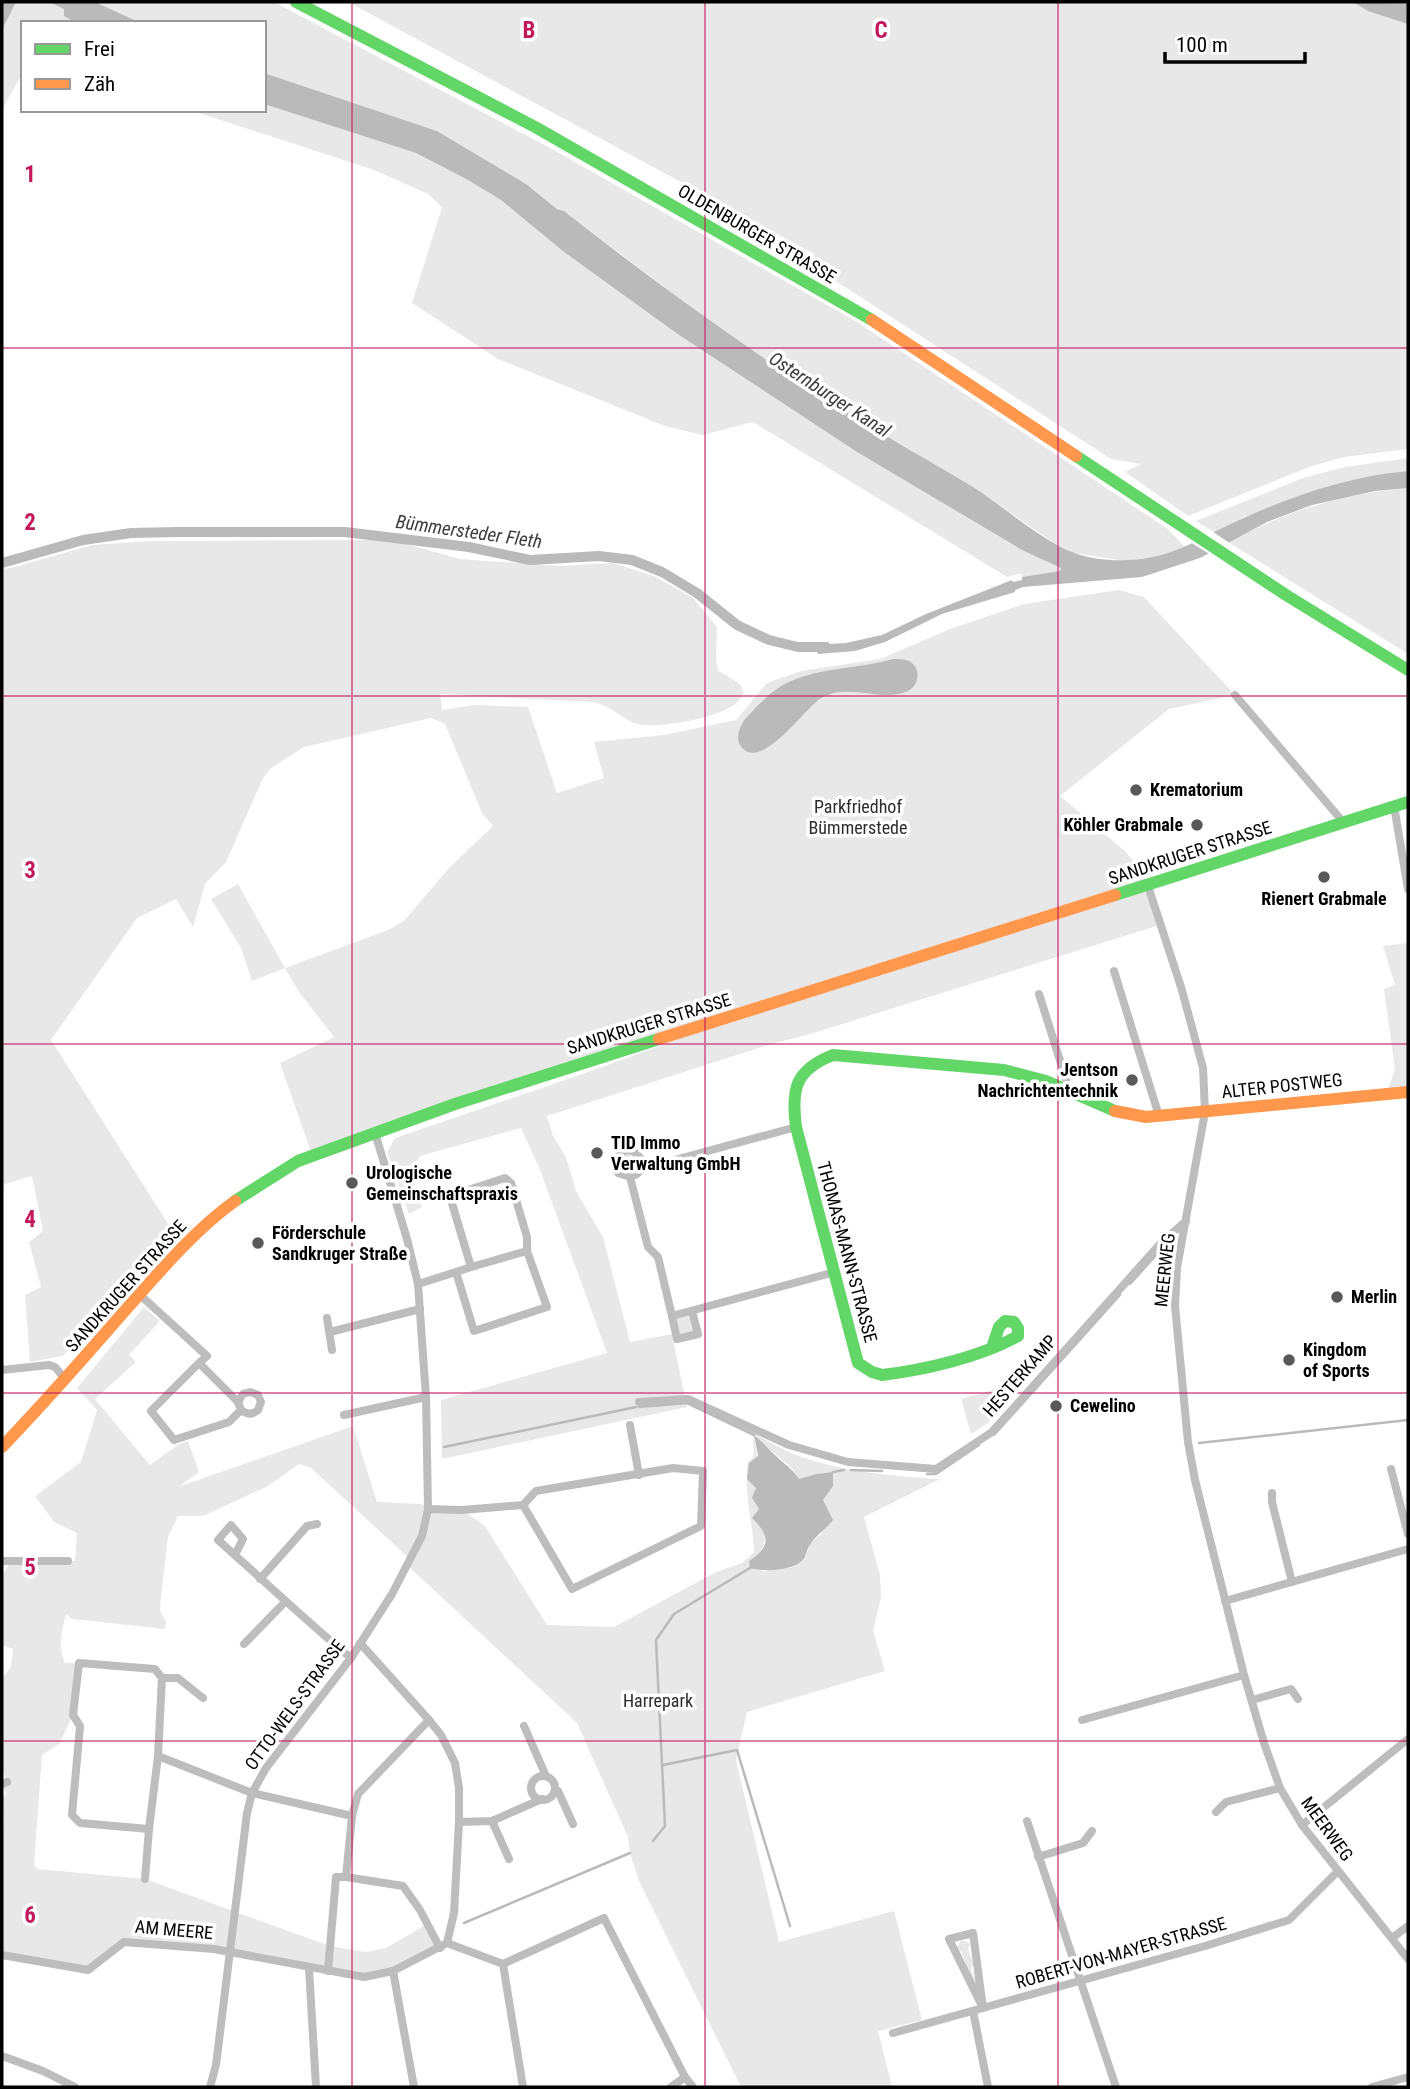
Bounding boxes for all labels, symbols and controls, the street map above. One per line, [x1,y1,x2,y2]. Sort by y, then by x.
text: B [523,17,535,44]
text: C [874,17,888,44]
legend [21,21,266,112]
scale bar [1165,21,1305,65]
text: 100 m [1176,33,1228,57]
text: Frei [84,37,115,61]
text: Zäh [84,72,115,96]
text: 1 [24,161,36,188]
street label: OLDENBURGER STRASSE [675,180,840,287]
water label: Osternburger Kanal [765,347,895,443]
text: 2 [24,509,36,536]
water label: Bümmersteder Fleth [394,510,543,553]
place label: Krematorium [1150,779,1243,800]
marker: Krematorium [1128,782,1144,798]
park label: Parkfriedhof Bümmerstede [809,796,907,838]
place label: Köhler Grabmale [1064,814,1183,835]
street label: SANDKRUGER STRASSE [1106,816,1274,889]
marker: Köhler Grabmale [1189,817,1205,833]
text: 3 [24,857,36,884]
marker: Rienert Grabmale [1316,869,1332,885]
place label: Rienert Grabmale [1261,888,1387,909]
street label: SANDKRUGER STRASSE [564,989,733,1058]
place label: Jentson Nachrichtentechnik [977,1059,1118,1101]
street label: ALTER POSTWEG [1220,1069,1343,1102]
marker: Jentson Nachrichtentechnik [1124,1072,1140,1088]
place label: TID Immo Verwaltung GmbH [611,1132,740,1174]
marker: TID Immo Verwaltung GmbH [589,1145,605,1161]
street label: THOMAS-MANN-STRASSE [813,1159,882,1345]
place label: Urologische Gemeinschaftspraxis [366,1162,518,1204]
marker: Urologische Gemeinschaftspraxis [344,1175,360,1191]
text: 4 [24,1206,36,1233]
street label: SANDKRUGER STRASSE [61,1215,190,1356]
place label: Förderschule Sandkruger Straße [272,1222,408,1264]
street label: MEERWEG [1150,1232,1179,1308]
marker: Förderschule Sandkruger Straße [250,1235,266,1251]
place label: Merlin [1351,1286,1397,1307]
marker: Merlin [1329,1289,1345,1305]
street label: HESTERKAMP [979,1331,1061,1421]
place label: Kingdom of Sports [1303,1339,1370,1381]
marker: Kingdom of Sports [1281,1352,1297,1368]
place label: Cewelino [1070,1395,1136,1416]
marker: Cewelino [1048,1398,1064,1414]
text: 5 [24,1554,36,1581]
street label: OTTO-WELS-STRASSE [240,1635,349,1774]
park label: Harrepark [623,1690,693,1711]
street label: MEERWEG [1297,1792,1358,1865]
text: 6 [24,1902,36,1929]
street label: ROBERT-VON-MAYER-STRASSE [1013,1912,1229,1993]
street label: AM MEERE [134,1916,214,1943]

